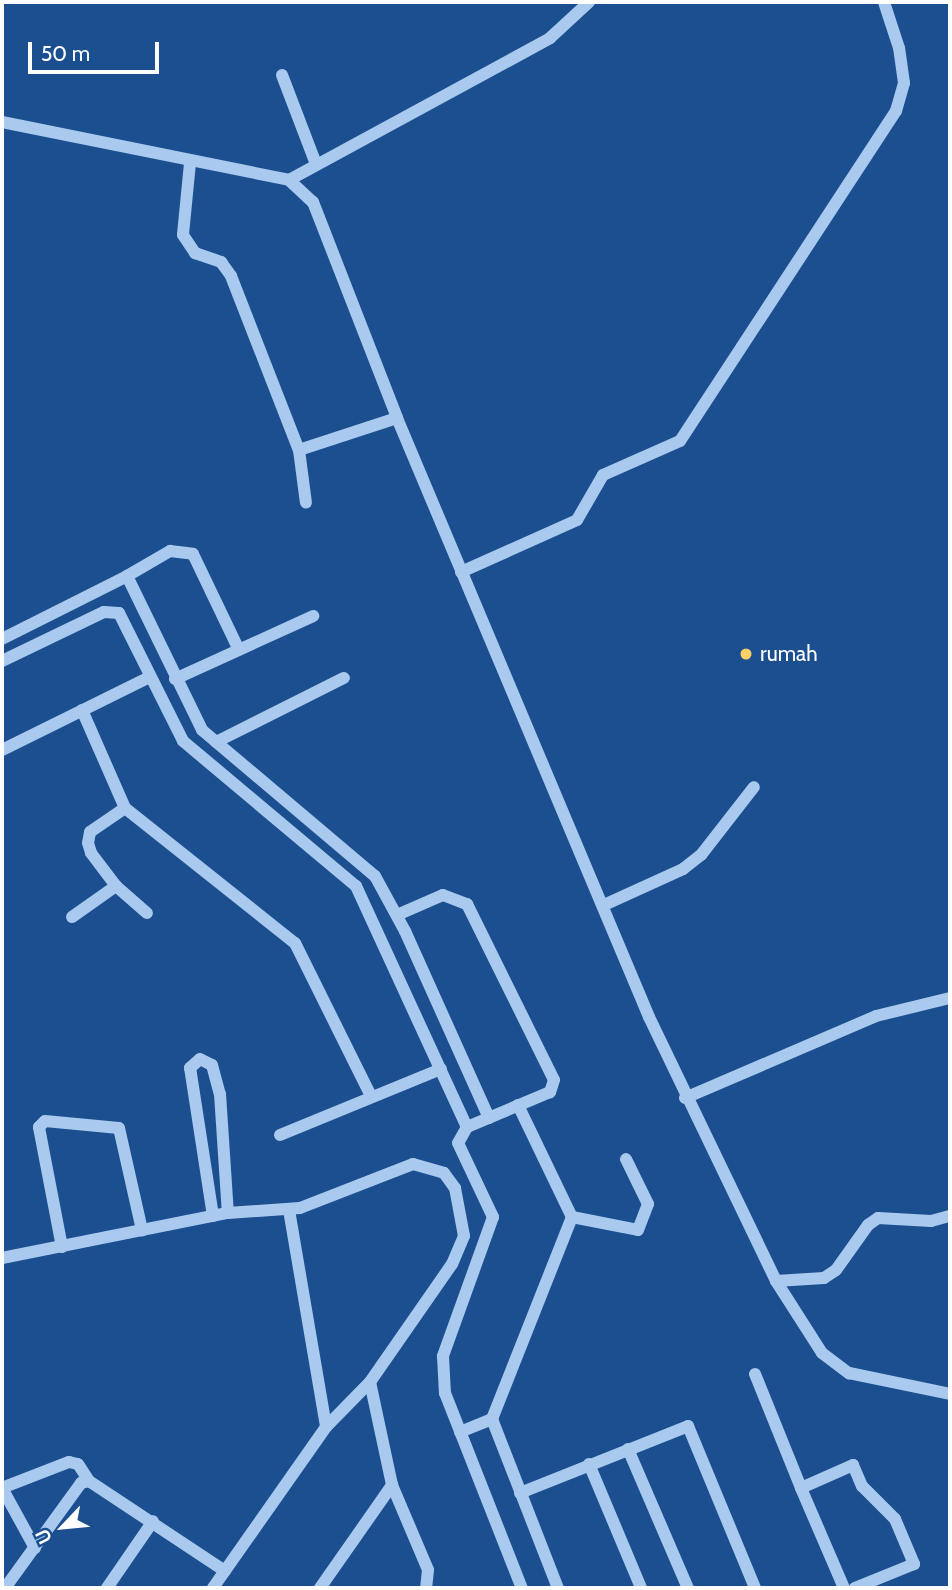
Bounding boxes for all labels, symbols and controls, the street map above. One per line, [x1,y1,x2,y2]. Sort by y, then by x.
scale bar [32,28,163,72]
text: 50 m [41,41,90,66]
place label: rumah [760,641,818,667]
marker: rumah [738,646,754,662]
north arrow [28,1492,98,1562]
text: U [30,1525,57,1548]

